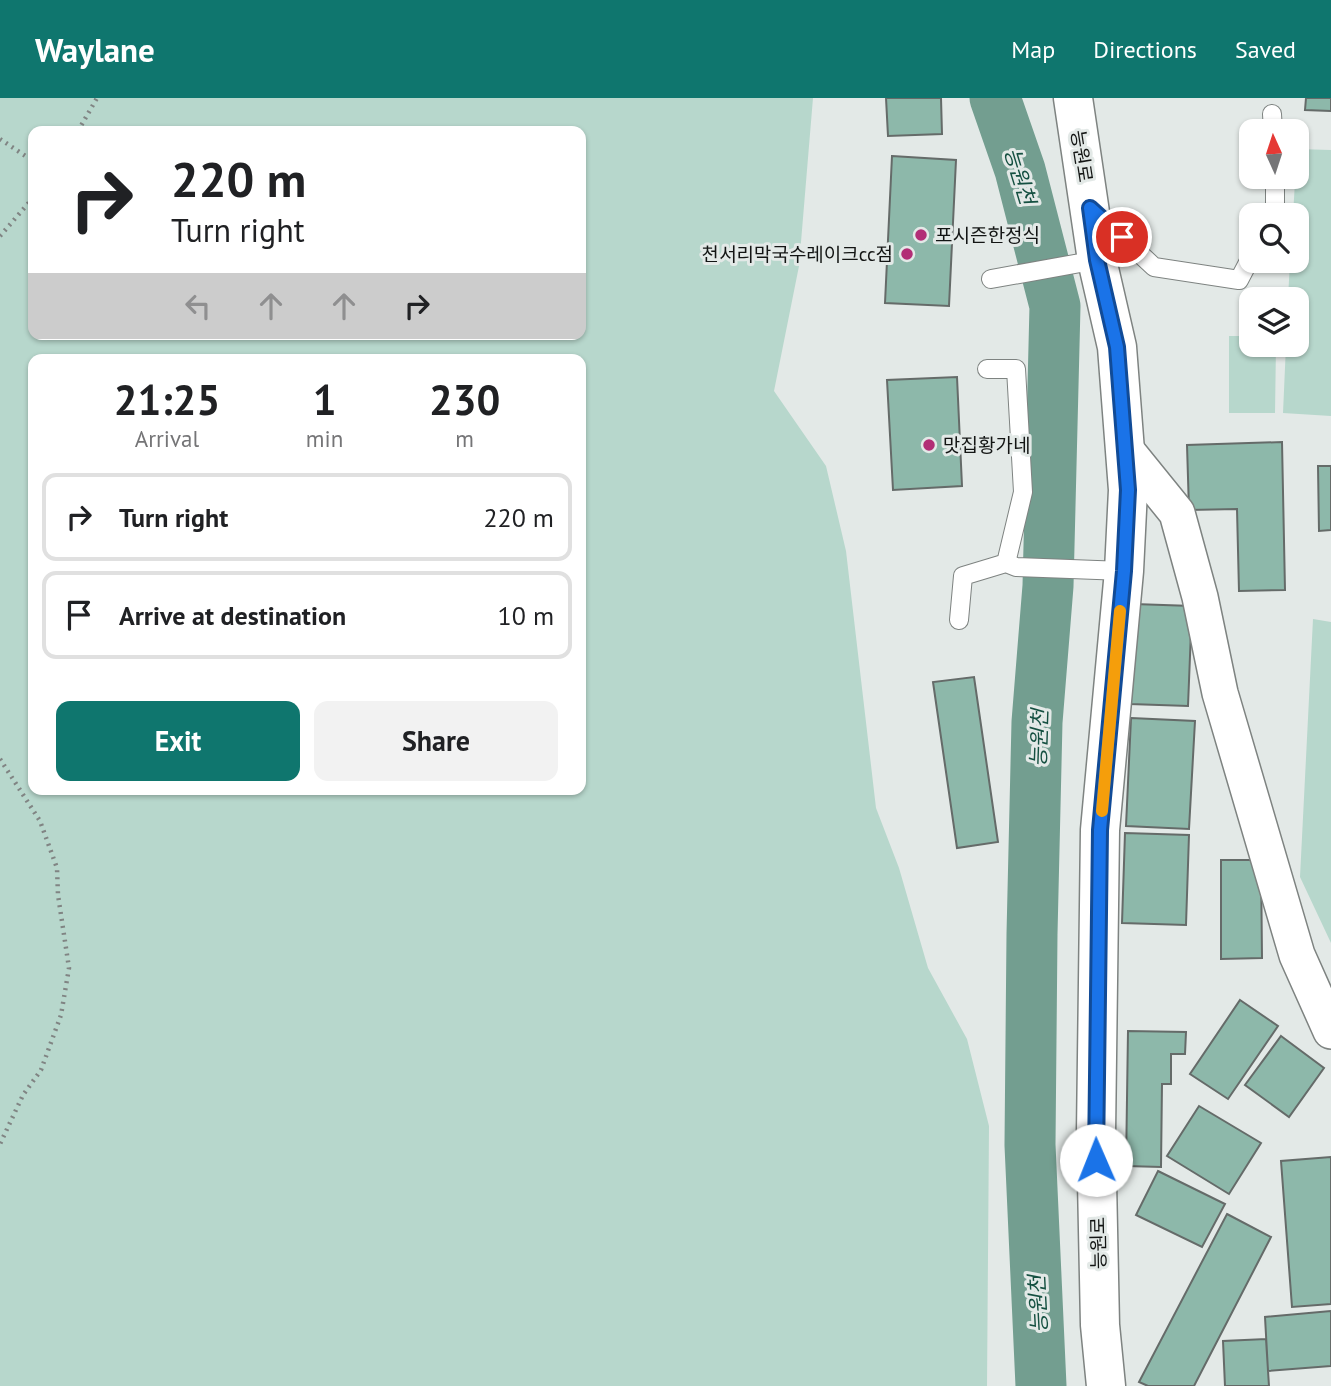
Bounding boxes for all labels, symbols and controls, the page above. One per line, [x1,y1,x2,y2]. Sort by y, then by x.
text: Waylane [35,28,155,71]
text: Map [1011,34,1055,65]
text: Directions [1093,34,1197,65]
text: Saved [1235,34,1296,65]
north arrow [1239,119,1309,189]
map controls [1239,119,1309,357]
street label: 능원로 [1066,128,1098,184]
water label: 능원천 [999,144,1042,210]
text: 220 m [171,147,306,211]
icon: right [56,154,147,245]
button: search [1239,203,1309,273]
pin [1092,207,1152,267]
text: Turn right [171,209,305,251]
icon: arrive [1103,218,1141,256]
place label: 포시즌한정식 [935,223,1040,247]
marker: 포시즌한정식 [913,227,929,243]
place label: 천서리막국수레이크cc점 [701,242,893,266]
marker: 천서리막국수레이크cc점 [899,246,915,262]
icon: left [179,287,217,325]
icon: ahead [252,287,290,325]
icon: ahead [325,287,363,325]
icon: right [398,287,436,325]
button: layers [1239,287,1309,357]
text: 21:25 [114,372,220,427]
text: 1 [313,372,336,427]
text: 230 [429,372,500,427]
text: Arrival [135,424,199,453]
text: min [306,424,343,453]
text: m [455,424,474,453]
place label: 맛집황가네 [943,433,1030,457]
marker: 맛집황가네 [921,437,937,453]
icon: right [60,498,98,536]
text: Turn right [119,501,228,534]
text: 220 m [483,501,554,534]
icon: arrive [60,596,98,634]
text: Arrive at destination [119,599,346,632]
text: 10 m [498,599,554,632]
button: Exit [56,701,300,781]
button: Share [314,701,558,781]
water label: 능원천 [1024,706,1054,767]
position arrow [1059,1123,1133,1197]
street label: 능원로 [1086,1217,1110,1269]
water label: 능원천 [1023,1272,1053,1334]

